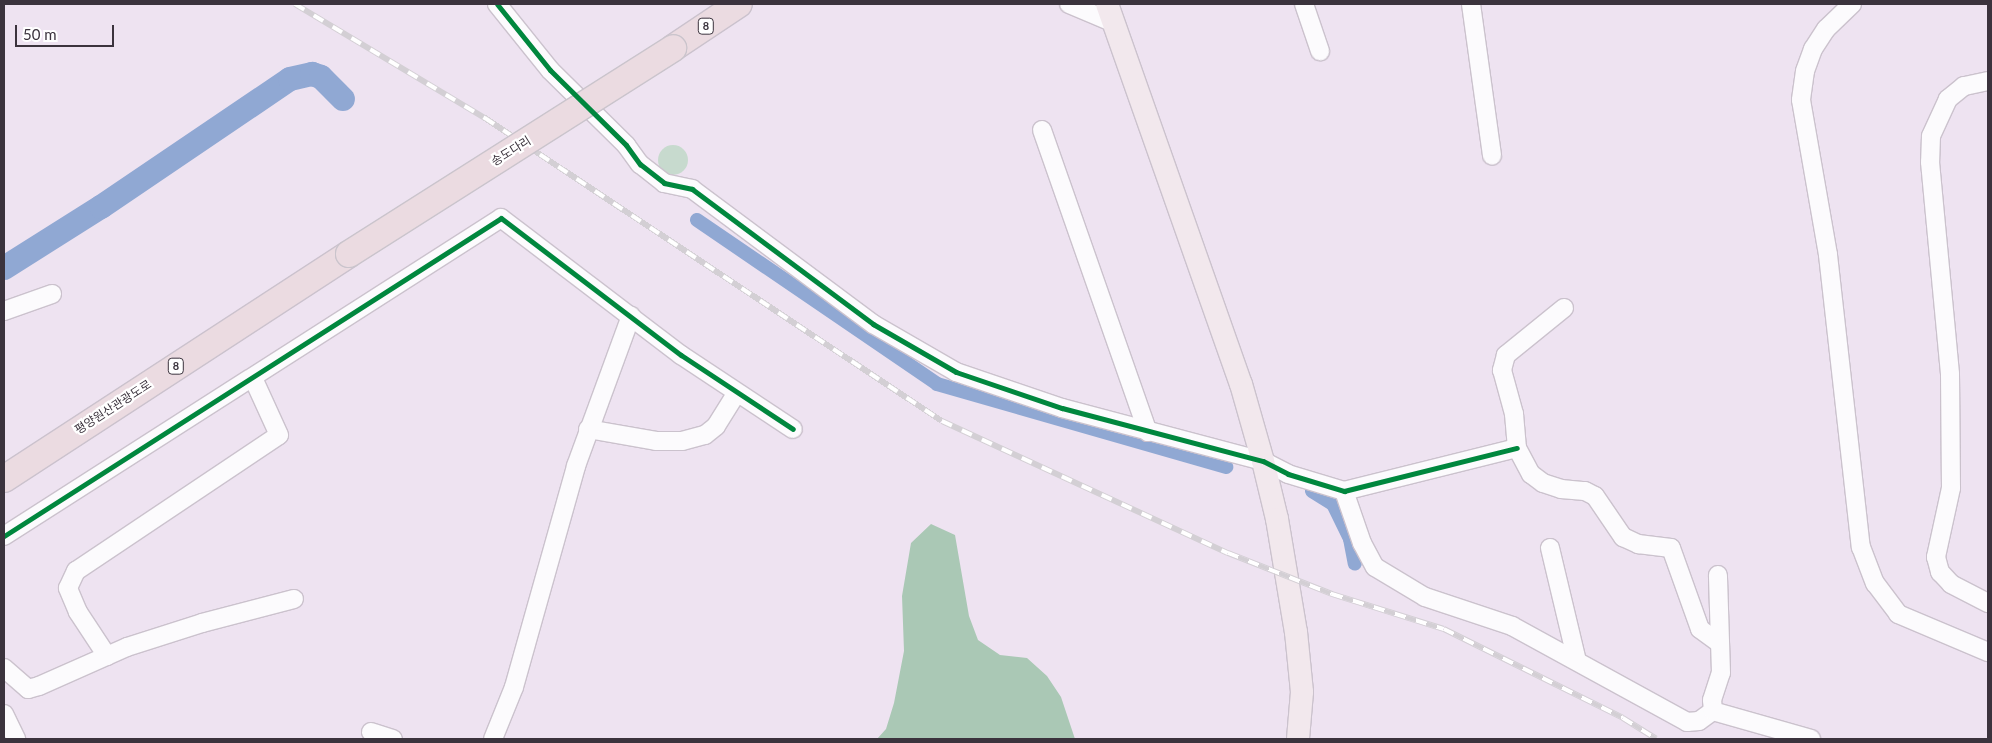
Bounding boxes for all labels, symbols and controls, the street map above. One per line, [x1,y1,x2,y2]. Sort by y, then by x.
scale bar [18,15,116,47]
road number: 8 [697,18,715,34]
text: 50 m [23,25,57,43]
street label: 송도다리 [488,133,534,169]
road number: 8 [167,358,185,374]
street label: 평양원산관광도로 [72,377,154,437]

